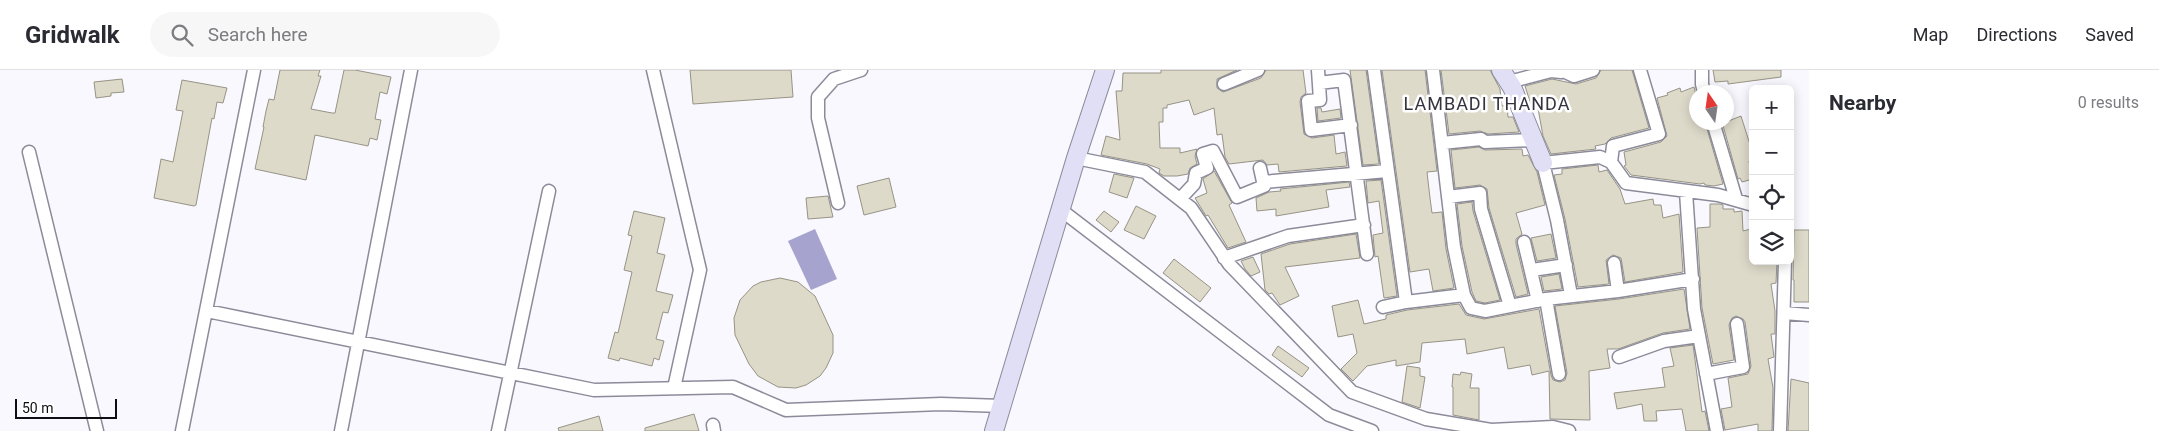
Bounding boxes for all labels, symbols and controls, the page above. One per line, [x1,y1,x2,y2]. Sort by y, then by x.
search box [150,12,500,57]
text: Gridwalk [25,21,120,49]
icon: search [168,21,196,49]
text: Search here [208,23,308,46]
text: Map [1913,24,1948,45]
text: Directions [1976,24,2057,45]
text: Saved [2085,24,2134,45]
north arrow [1689,85,1734,130]
map controls [1749,85,1794,265]
button: + [1749,85,1794,130]
text: Nearby [1829,91,1896,115]
district label: LAMBADI THANDA [1404,93,1570,114]
text: 0 results [2078,93,2139,112]
button: − [1749,130,1794,175]
button: locate [1749,175,1794,220]
button: layers [1749,220,1794,265]
scale bar [15,396,118,419]
text: 50 m [22,400,54,416]

